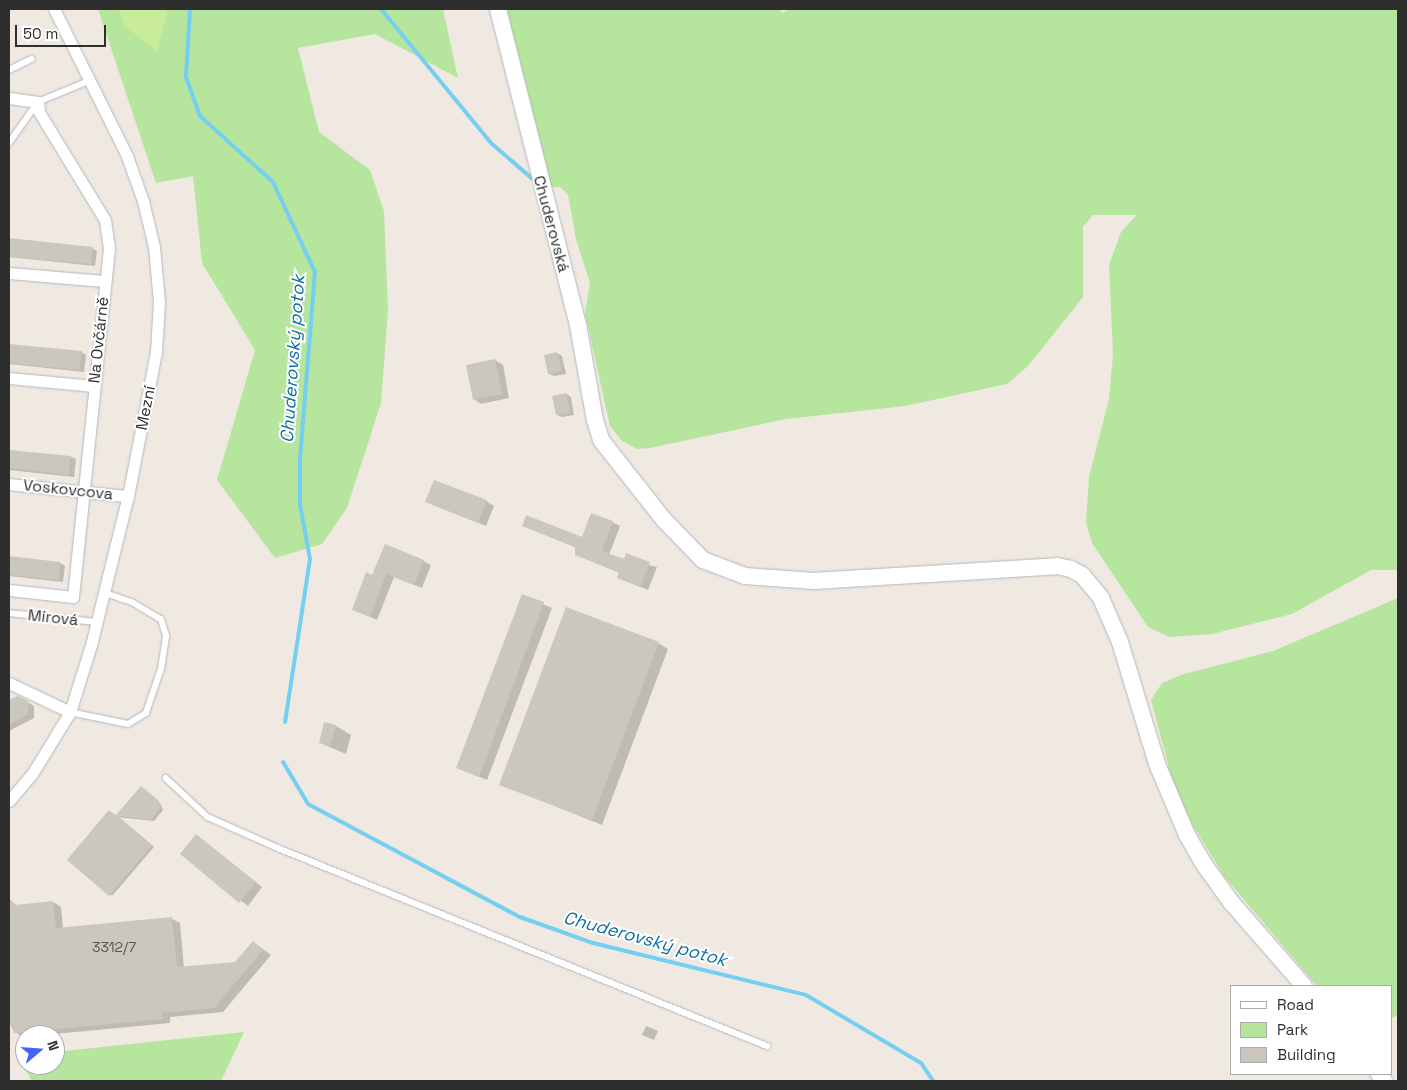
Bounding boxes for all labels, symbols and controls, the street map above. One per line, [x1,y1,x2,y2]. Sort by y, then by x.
scale bar [18,15,109,47]
text: 50 m [23,24,58,43]
street label: Chuderovská [529,174,573,274]
water label: Chuderovský potok [276,274,310,444]
street label: Na Ovčárně [85,296,113,384]
street label: Mezní [132,384,160,432]
street label: Voskovcova [22,476,114,504]
street label: Mírová [27,606,79,630]
water label: Chuderovský potok [561,907,729,971]
house number: 3312/7 [92,939,136,955]
legend [1230,985,1392,1075]
text: Road [1277,995,1314,1014]
text: Park [1277,1020,1308,1039]
north arrow [15,1025,65,1075]
text: N [43,1038,63,1053]
text: Building [1277,1045,1336,1064]

